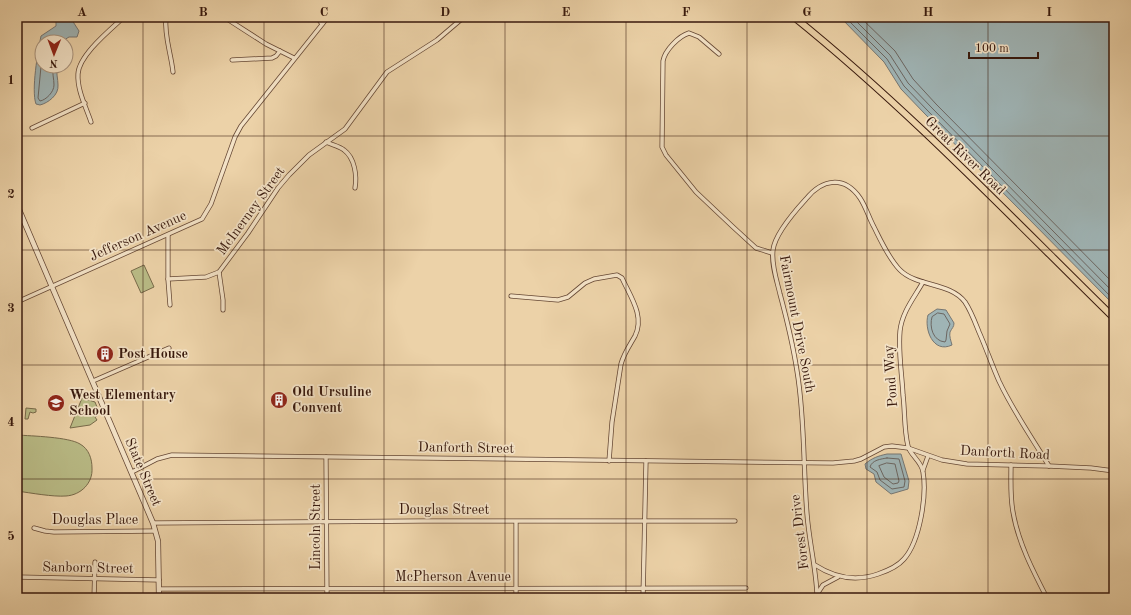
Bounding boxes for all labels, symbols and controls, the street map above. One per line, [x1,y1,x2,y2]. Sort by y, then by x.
text: A [77,6,87,19]
text: B [198,6,208,19]
text: C [320,6,328,19]
text: D [440,6,450,19]
text: E [562,6,571,19]
text: F [682,6,691,19]
text: G [802,6,812,19]
text: H [923,6,934,19]
text: I [1046,6,1052,19]
north arrow [34,34,74,74]
scale bar [969,34,1038,60]
text: 100 m [975,43,1009,55]
text: N [49,57,58,68]
text: 1 [7,74,15,87]
street label: Great River Road [922,114,1008,198]
street label: McInerney Street [214,164,288,258]
text: 2 [7,188,15,201]
street label: Jefferson Avenue [87,208,189,264]
street label: Fairmount Drive South [777,254,817,394]
text: 3 [7,302,15,315]
building icon: Post House [95,344,115,364]
street label: Pond Way [882,344,900,408]
place label: Post House [118,347,188,361]
place label: Old Ursuline Convent [292,385,372,415]
place label: West Elementary School [69,388,176,418]
building icon: Old Ursuline Convent [269,390,289,410]
school or university icon: West Elementary School [46,393,66,413]
text: 4 [7,416,15,429]
street label: State Street [122,436,164,508]
street label: Danforth Street [418,440,514,456]
street label: Danforth Road [960,444,1050,462]
street label: Lincoln Street [309,484,323,570]
street label: Forest Drive [788,493,812,571]
street label: Douglas Street [399,503,489,517]
street label: Douglas Place [52,513,138,527]
text: 5 [7,530,15,543]
street label: Sanborn Street [42,560,134,576]
street label: McPherson Avenue [395,570,511,584]

